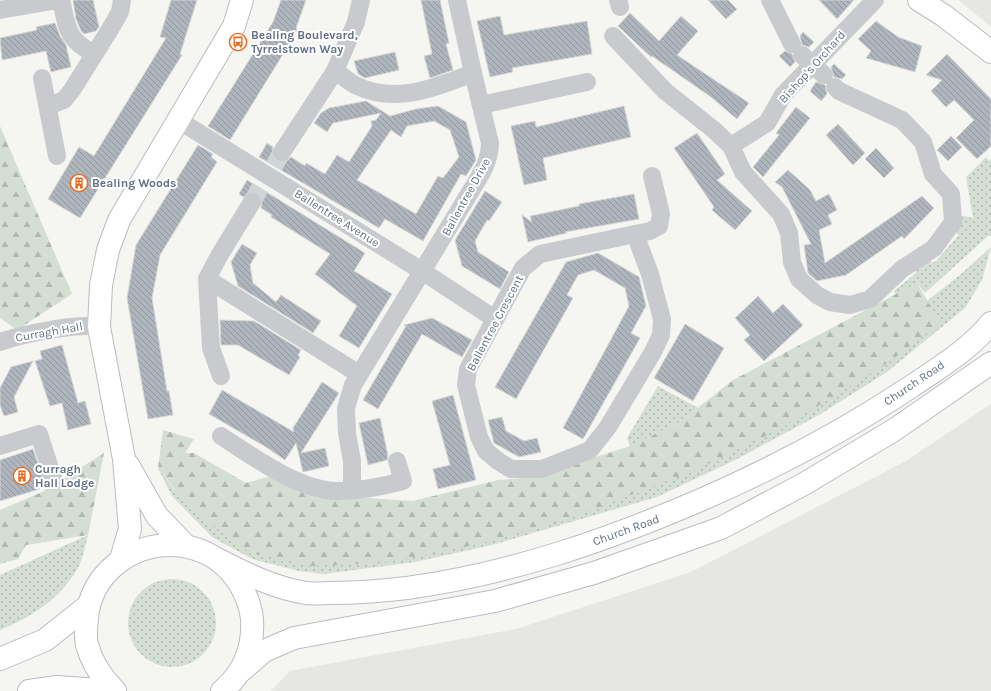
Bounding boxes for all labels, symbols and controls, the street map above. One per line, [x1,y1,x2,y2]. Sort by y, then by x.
place label: Bealing Boulevard, Tyrrelstown Way [251,28,358,56]
street label: Bishop's Orchard [776,28,848,106]
bus stop icon: Bealing Boulevard, Tyrrelstown Way [228,32,248,52]
street label: Ballentree Drive [439,156,493,238]
building icon: Bealing Woods [69,173,89,193]
place label: Bealing Woods [92,176,176,190]
street label: Ballentree Avenue [292,186,382,250]
street label: Ballentree Crescent [464,272,526,373]
street label: Curragh Hall [14,319,84,345]
street label: Church Road [881,358,947,408]
place label: Curragh Hall Lodge [35,462,94,490]
building icon: Curragh Hall Lodge [12,466,32,486]
street label: Church Road [591,511,661,549]

